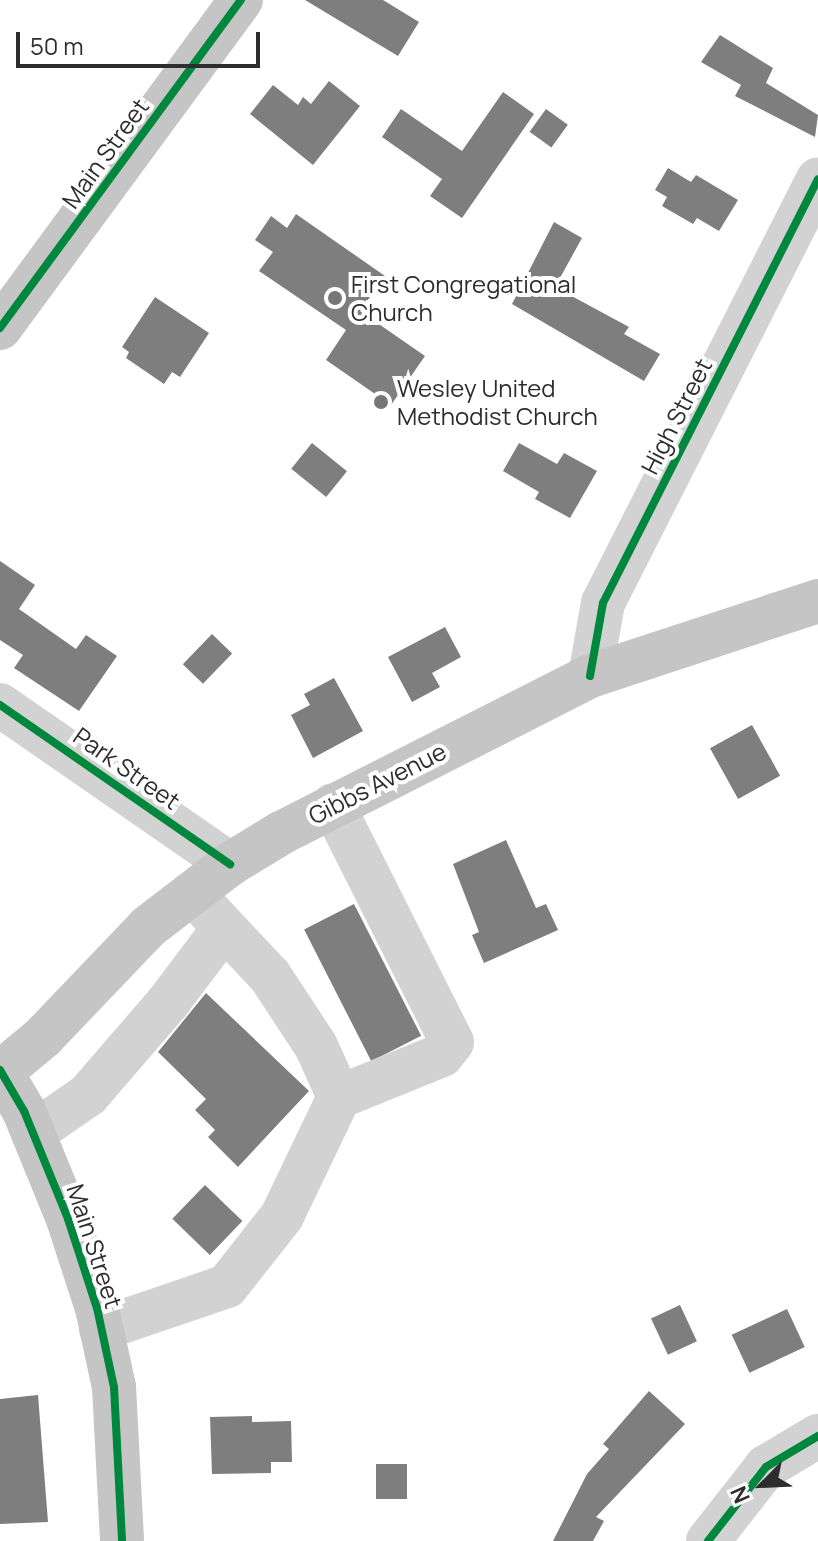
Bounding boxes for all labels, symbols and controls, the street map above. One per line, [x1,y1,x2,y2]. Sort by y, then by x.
scale bar [20,16,264,66]
text: 50 m [30,29,84,62]
street label: Main Street [56,92,154,214]
place label: First Congregational Church [351,270,576,326]
marker: First Congregational Church [326,289,344,307]
street label: High Street [635,353,717,479]
place label: Wesley United Methodist Church [397,374,598,430]
marker: Wesley United Methodist Church [372,393,390,411]
street label: Park Street [68,721,186,815]
street label: Gibbs Avenue [303,736,451,830]
street label: Main Street [61,1180,129,1312]
north arrow [722,1445,802,1525]
text: N [723,1481,757,1508]

